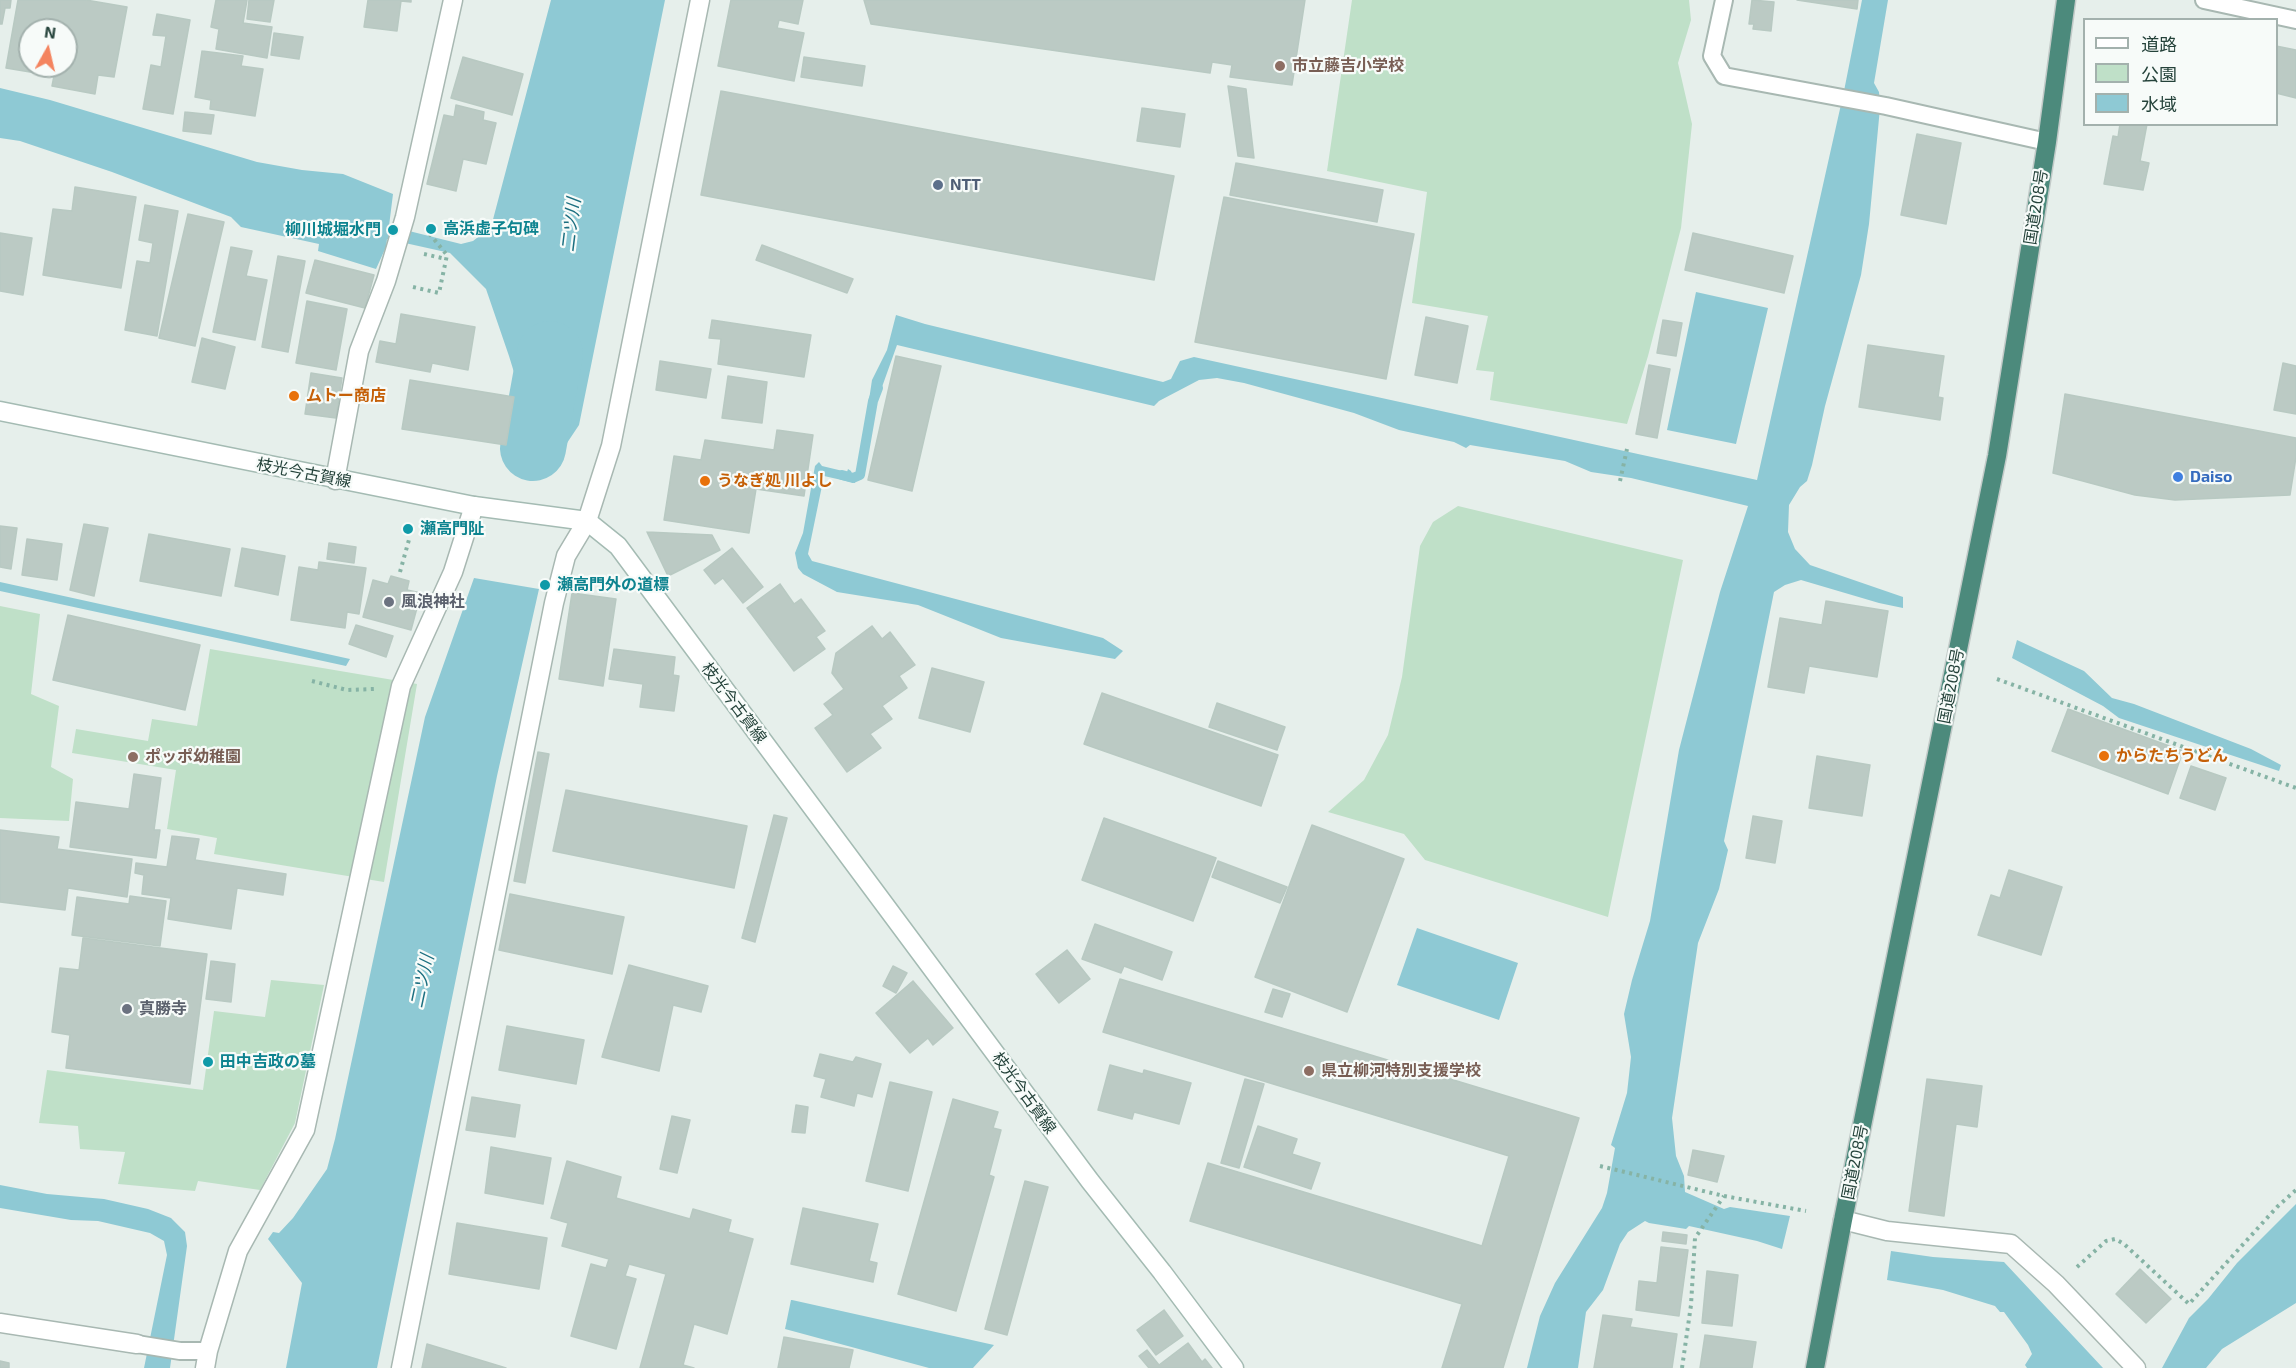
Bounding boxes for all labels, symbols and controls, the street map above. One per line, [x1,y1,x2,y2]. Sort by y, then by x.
north arrow [18,18,78,78]
legend [2083,18,2278,126]
text: N [43,21,57,42]
text: 道路 [2141,33,2177,55]
place label: 市立藤吉小学校 [1292,56,1404,76]
marker: 市立藤吉小学校 [1273,59,1287,73]
text: 公園 [2141,63,2177,85]
text: 水域 [2141,93,2177,115]
street label: 国道208号 [2021,168,2051,246]
place label: NTT [950,175,981,195]
marker: NTT [931,178,945,192]
water label: 二ツ川 [557,197,585,253]
place label: 高浜虚子句碑 [443,219,539,239]
place label: 柳川城堀水門 [285,220,381,240]
marker: 高浜虚子句碑 [424,222,438,236]
marker: 柳川城堀水門 [386,223,400,237]
place label: ムトー商店 [306,386,386,406]
marker: ムトー商店 [287,389,301,403]
street label: 枝光今古賀線 [255,454,353,492]
place label: Daiso [2190,467,2232,487]
marker: Daiso [2171,470,2185,484]
place label: うなぎ処 川よし [717,471,832,491]
marker: うなぎ処 川よし [698,474,712,488]
place label: 瀬高門阯 [420,519,484,539]
marker: 瀬高門阯 [401,522,415,536]
place label: 瀬高門外の道標 [557,575,669,595]
marker: 瀬高門外の道標 [538,578,552,592]
place label: 風浪神社 [401,592,465,612]
marker: 風浪神社 [382,595,396,609]
street label: 国道208号 [1934,647,1968,725]
street label: 枝光今古賀線 [697,659,771,747]
place label: からたちうどん [2116,746,2228,766]
place label: ポッポ幼稚園 [145,747,241,767]
marker: からたちうどん [2097,749,2111,763]
marker: ポッポ幼稚園 [126,750,140,764]
water label: 二ツ川 [406,952,438,1010]
place label: 真勝寺 [139,999,187,1019]
marker: 真勝寺 [120,1002,134,1016]
street label: 枝光今古賀線 [988,1049,1060,1137]
place label: 田中吉政の墓 [220,1052,316,1072]
marker: 田中吉政の墓 [201,1055,215,1069]
place label: 県立柳河特別支援学校 [1321,1061,1481,1081]
marker: 県立柳河特別支援学校 [1302,1064,1316,1078]
street label: 国道208号 [1838,1123,1872,1201]

